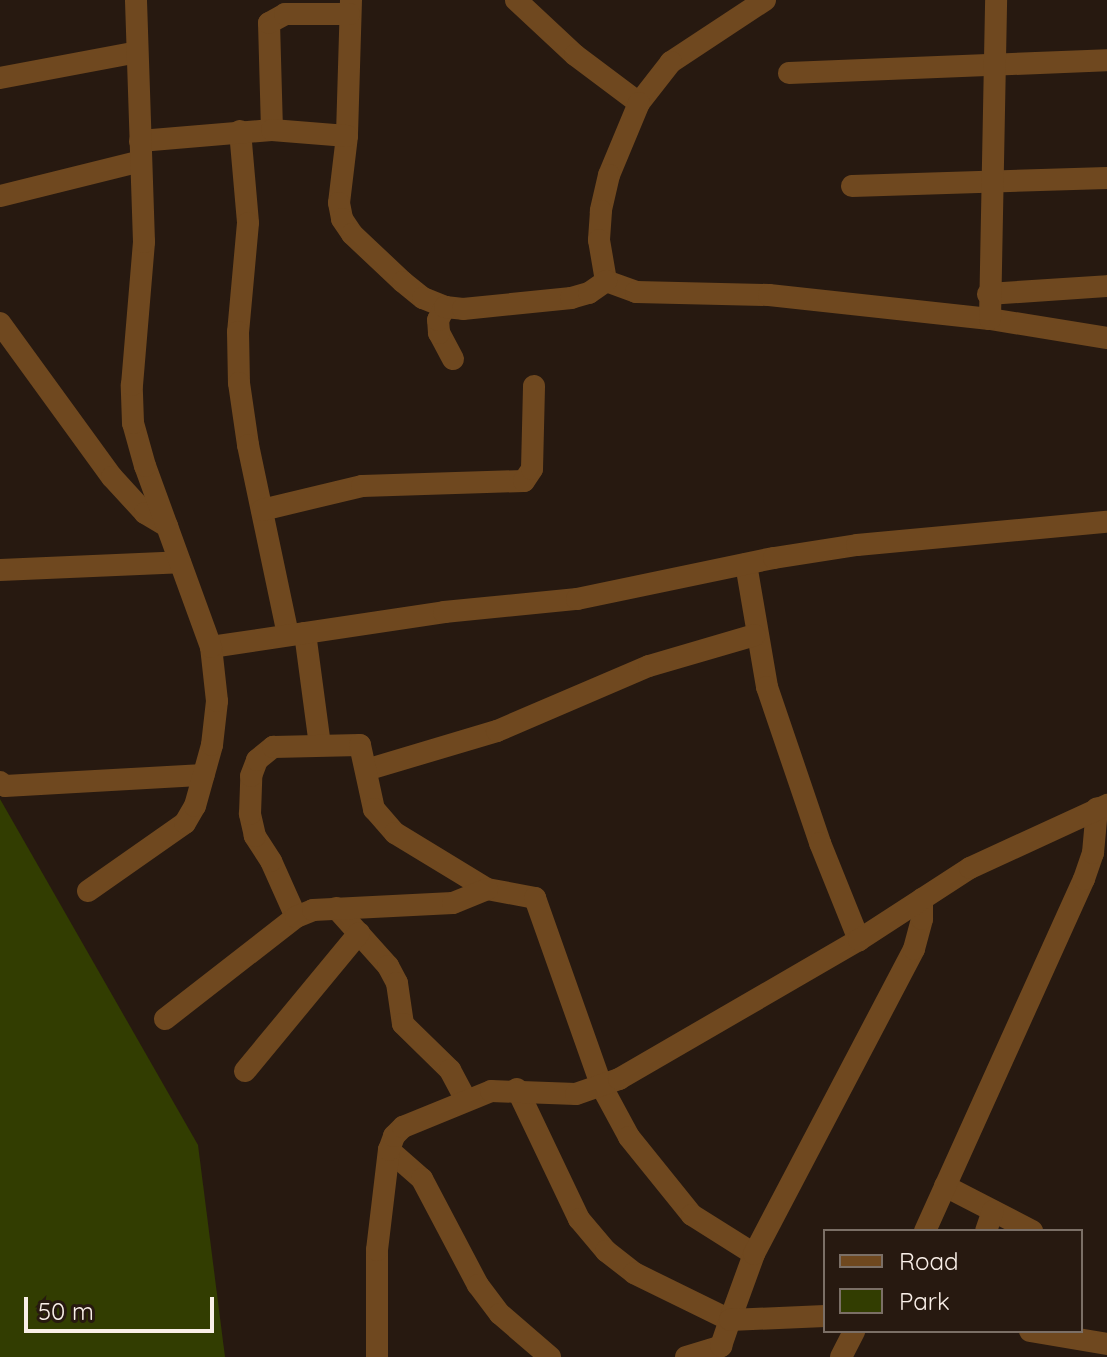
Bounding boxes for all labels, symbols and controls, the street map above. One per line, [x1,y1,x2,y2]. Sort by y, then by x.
legend [823,1229,1083,1333]
text: Road [899,1246,959,1276]
scale bar [28,1281,218,1331]
text: Park [899,1286,950,1316]
text: 50 m [38,1296,94,1326]

